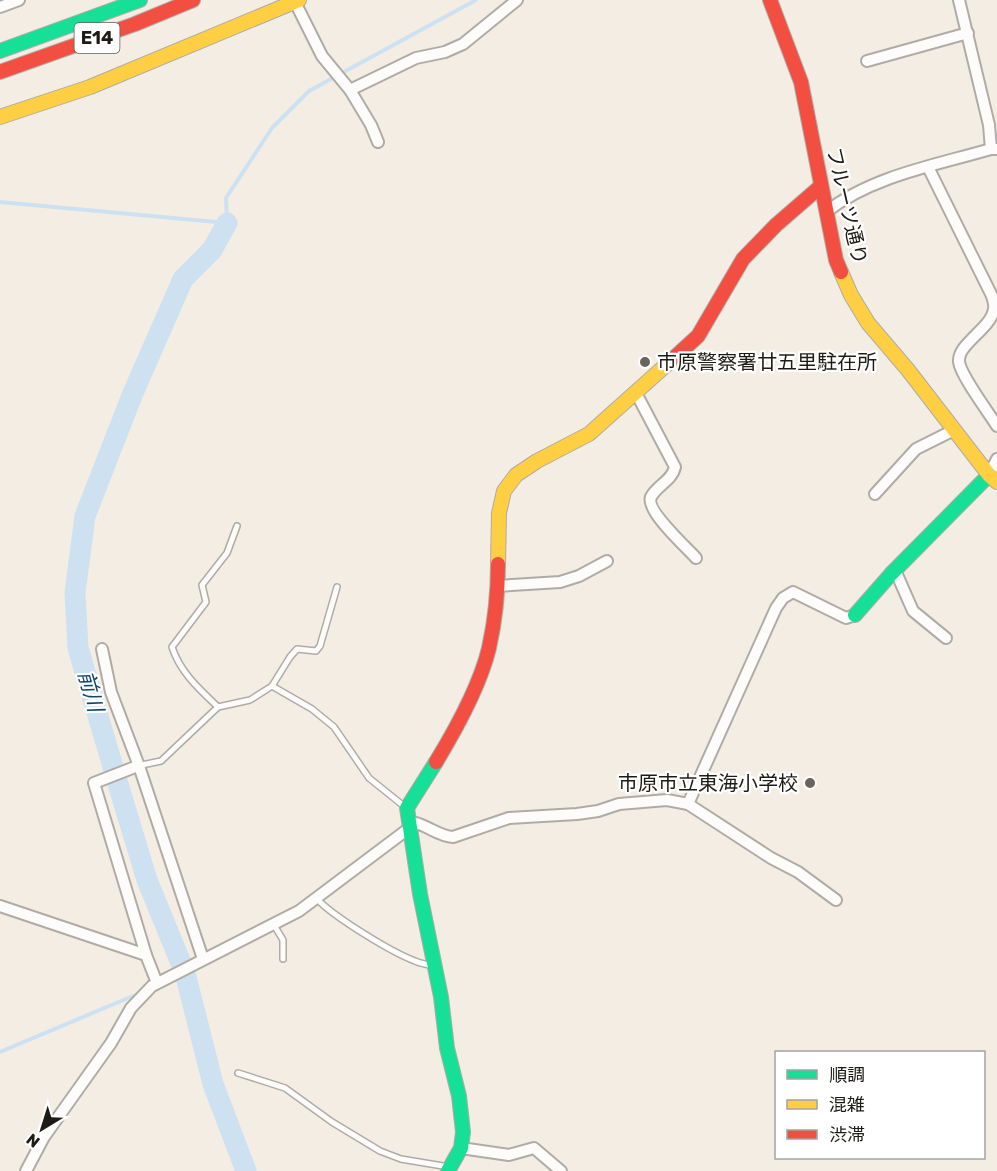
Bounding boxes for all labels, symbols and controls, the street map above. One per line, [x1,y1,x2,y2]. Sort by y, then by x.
road number: E14 [74,23,120,53]
street label: フルーツ通り [822,145,872,267]
place label: 市原警察署廿五里駐在所 [657,350,877,374]
marker: 市原警察署廿五里駐在所 [638,355,652,369]
water label: 前川 [73,667,109,717]
place label: 市原市立東海小学校 [618,771,798,795]
marker: 市原市立東海小学校 [803,776,817,790]
legend [775,1051,985,1159]
text: 順調 [829,1064,865,1086]
text: 混雑 [829,1094,865,1116]
north arrow [12,1099,72,1159]
text: 渋滞 [829,1124,865,1146]
text: N [23,1129,43,1151]

